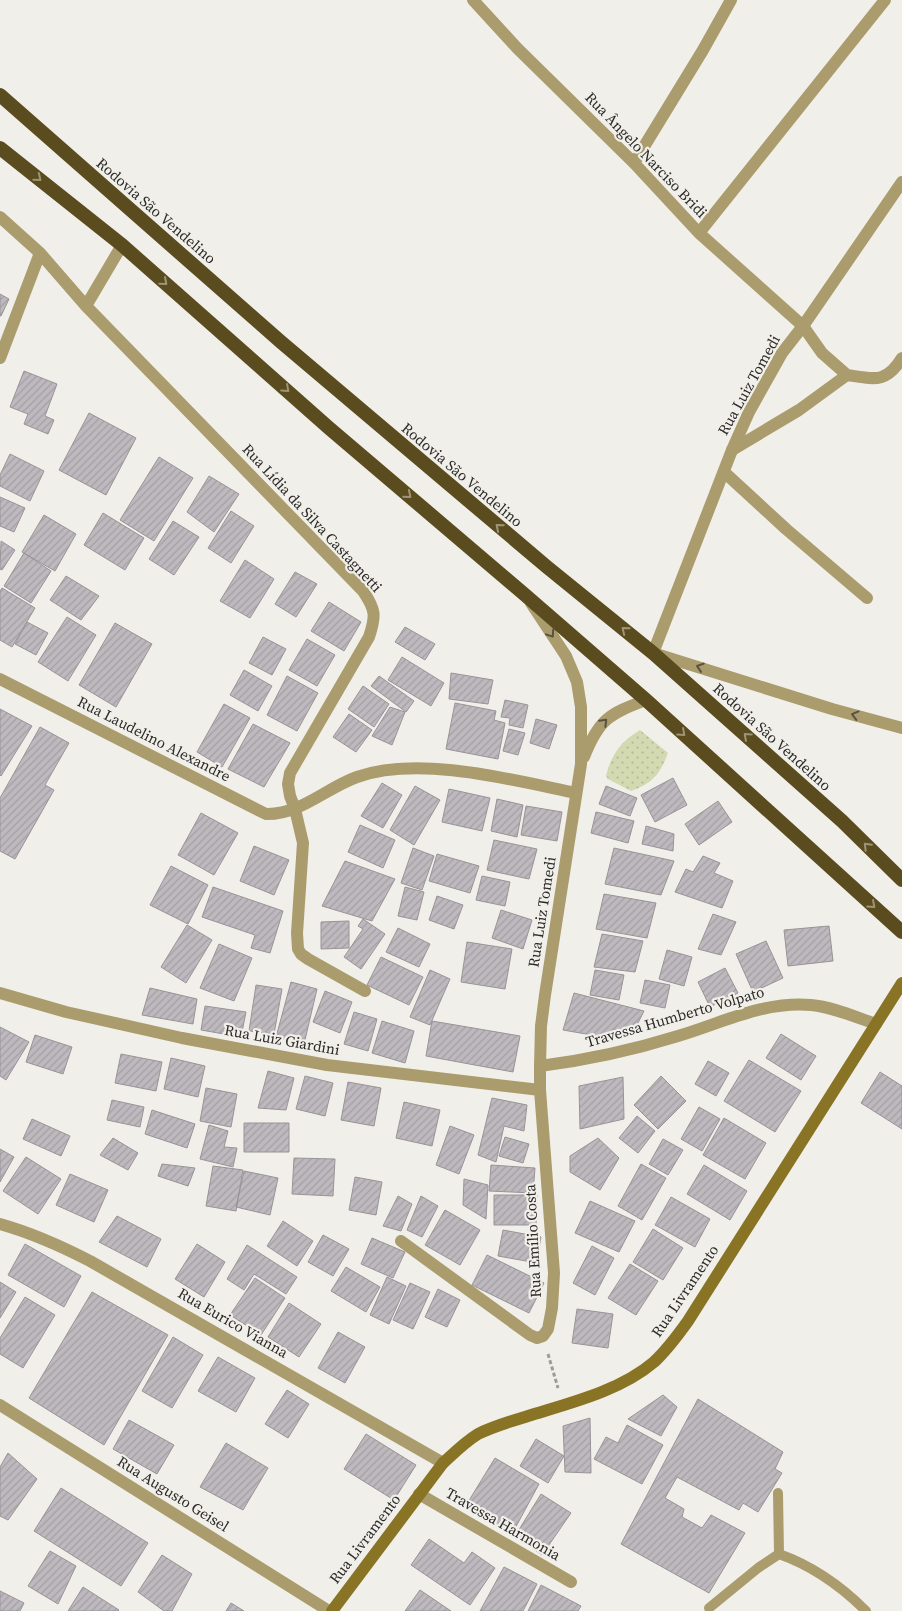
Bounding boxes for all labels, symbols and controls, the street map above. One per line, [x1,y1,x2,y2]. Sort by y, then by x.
street label: Rua Ângelo Narciso Bridi [581,87,712,222]
street label: Rodovia São Vendelino [92,153,221,269]
one-way arrow [32,173,41,181]
one-way arrow [158,276,167,285]
street label: Rua Luiz Tomedi [712,331,785,439]
one-way arrow [280,383,289,392]
street label: Rodovia São Vendelino [397,418,527,532]
street label: Rua Lídia da Silva Castagnetti [238,439,387,597]
one-way arrow [403,490,412,499]
one-way arrow [496,524,505,532]
one-way arrow [621,626,630,635]
one-way arrow [545,629,555,638]
one-way arrow [696,663,704,673]
street label: Rodovia São Vendelino [709,678,836,795]
street label: Rua Laudelino Alexandre [74,691,235,786]
one-way arrow [850,710,859,721]
one-way arrow [598,719,607,728]
one-way arrow [677,727,686,736]
one-way arrow [744,733,753,742]
one-way arrow [864,843,873,852]
street label: Rua Luiz Tomedi [522,855,561,969]
one-way arrow [866,899,875,908]
street label: Travessa Humberto Volpato [583,981,767,1052]
street label: Rua Luiz Giardini [223,1019,341,1060]
street label: Rua Emílio Costa [519,1183,546,1298]
street label: Rua Livramento [646,1240,723,1341]
street label: Rua Eurico Vianna [174,1282,293,1363]
street label: Rua Augusto Geisel [113,1451,234,1537]
street label: Travessa Harmonia [442,1482,565,1565]
street label: Rua Livramento [324,1490,405,1588]

